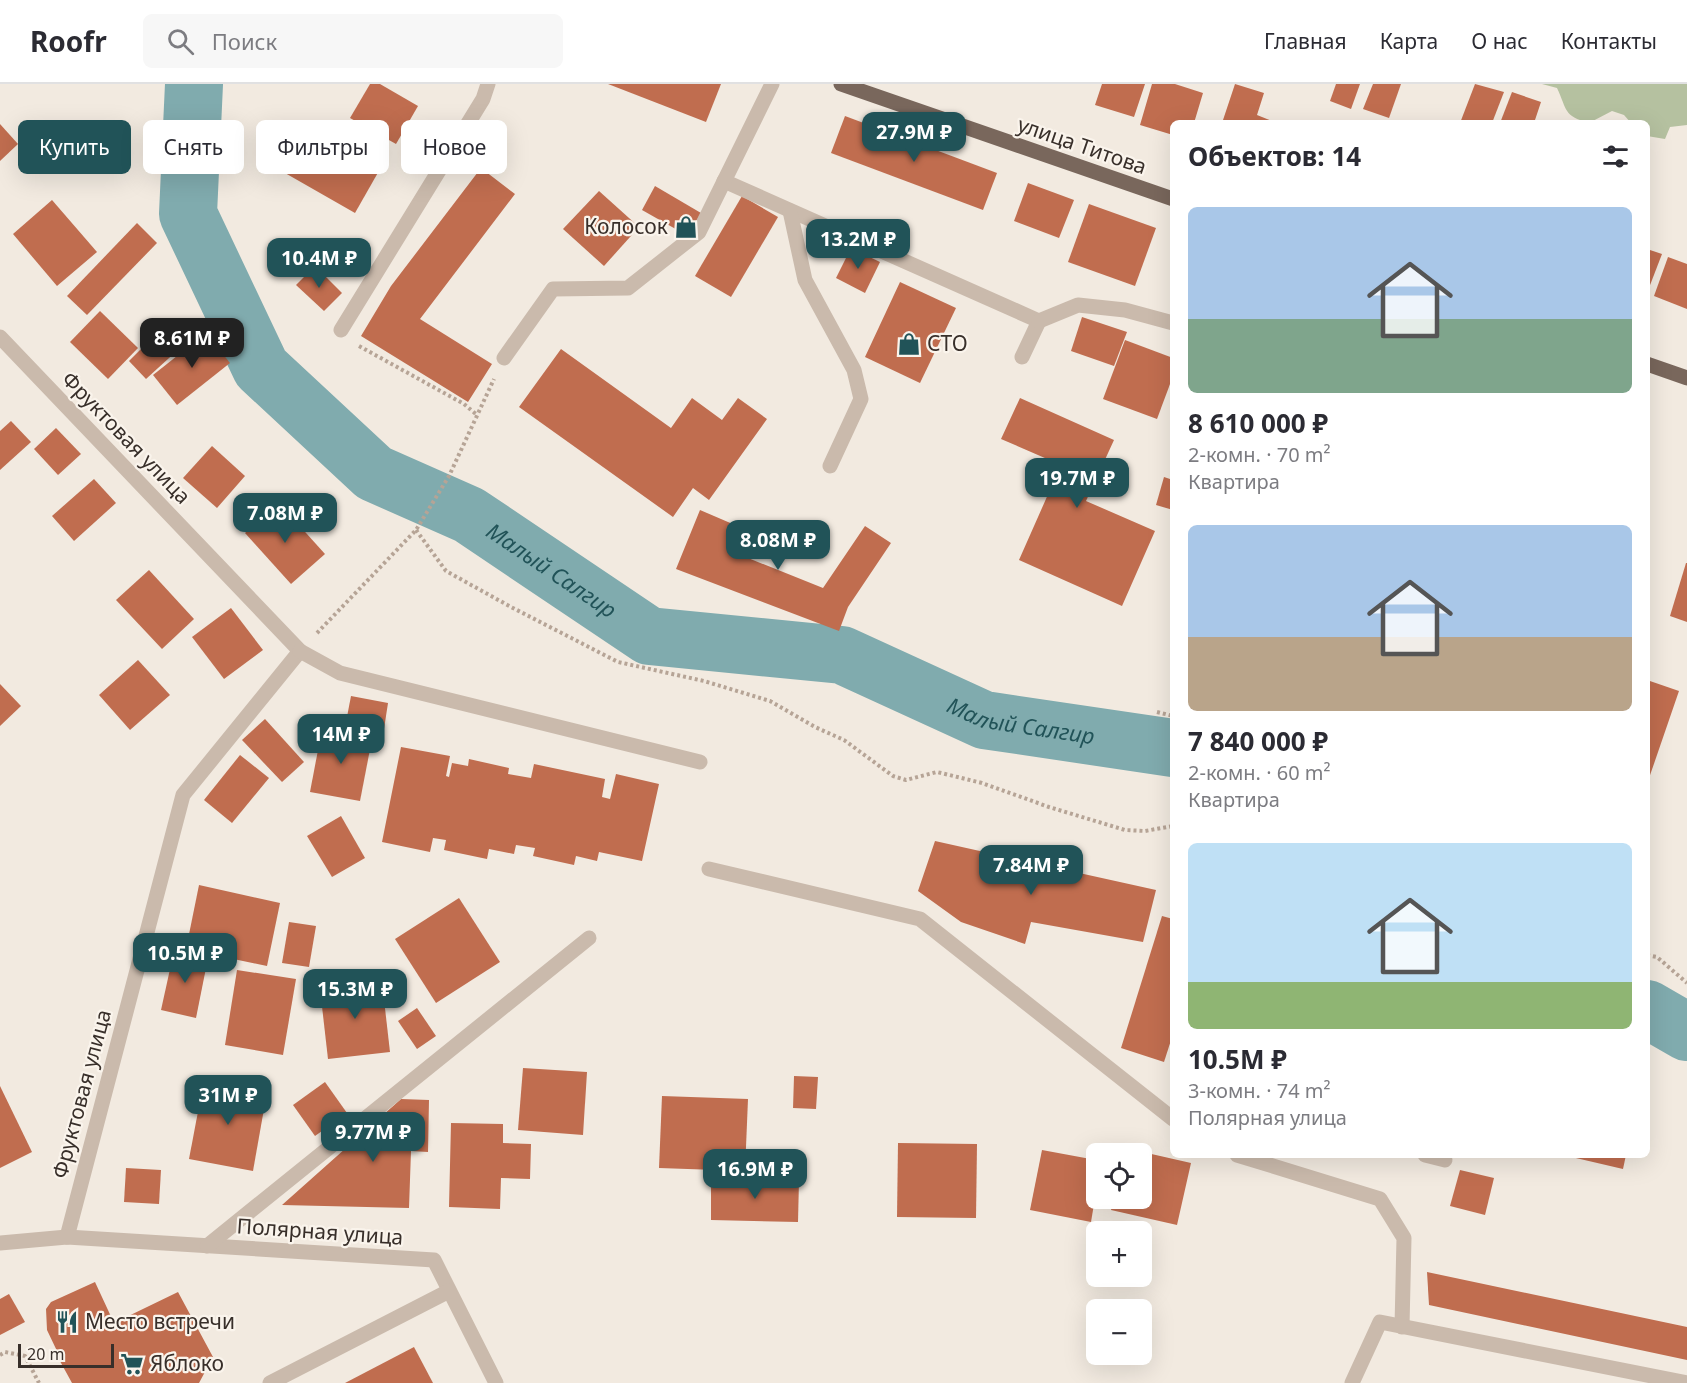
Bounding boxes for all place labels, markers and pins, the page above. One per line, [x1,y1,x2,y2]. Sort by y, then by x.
pin: 27.9M ₽ [859,112,969,163]
place label: Колосок [584,212,668,240]
shop icon: Колосок [673,214,699,240]
pin: 13.2M ₽ [803,219,913,270]
pin: 10.4M ₽ [264,238,374,289]
pin: 8.61M ₽ [137,318,247,369]
place label: СТО [927,329,968,357]
shop icon: СТО [896,331,922,357]
pin: 19.7M ₽ [1022,458,1132,509]
pin: 7.08M ₽ [230,493,340,544]
pin: 8.08M ₽ [723,520,833,571]
pin: 14M ₽ [299,714,383,765]
pin: 7.84M ₽ [976,845,1086,896]
pin: 10.5M ₽ [130,933,240,984]
pin: 15.3M ₽ [300,969,410,1020]
pin: 31M ₽ [186,1075,270,1126]
pin: 9.77M ₽ [318,1112,428,1163]
pin: 16.9M ₽ [700,1149,810,1200]
place label: Место встречи [85,1307,235,1335]
restaurant icon: Место встречи [54,1309,80,1335]
place label: Яблоко [150,1349,224,1377]
supermarket icon: Яблоко [119,1351,145,1377]

